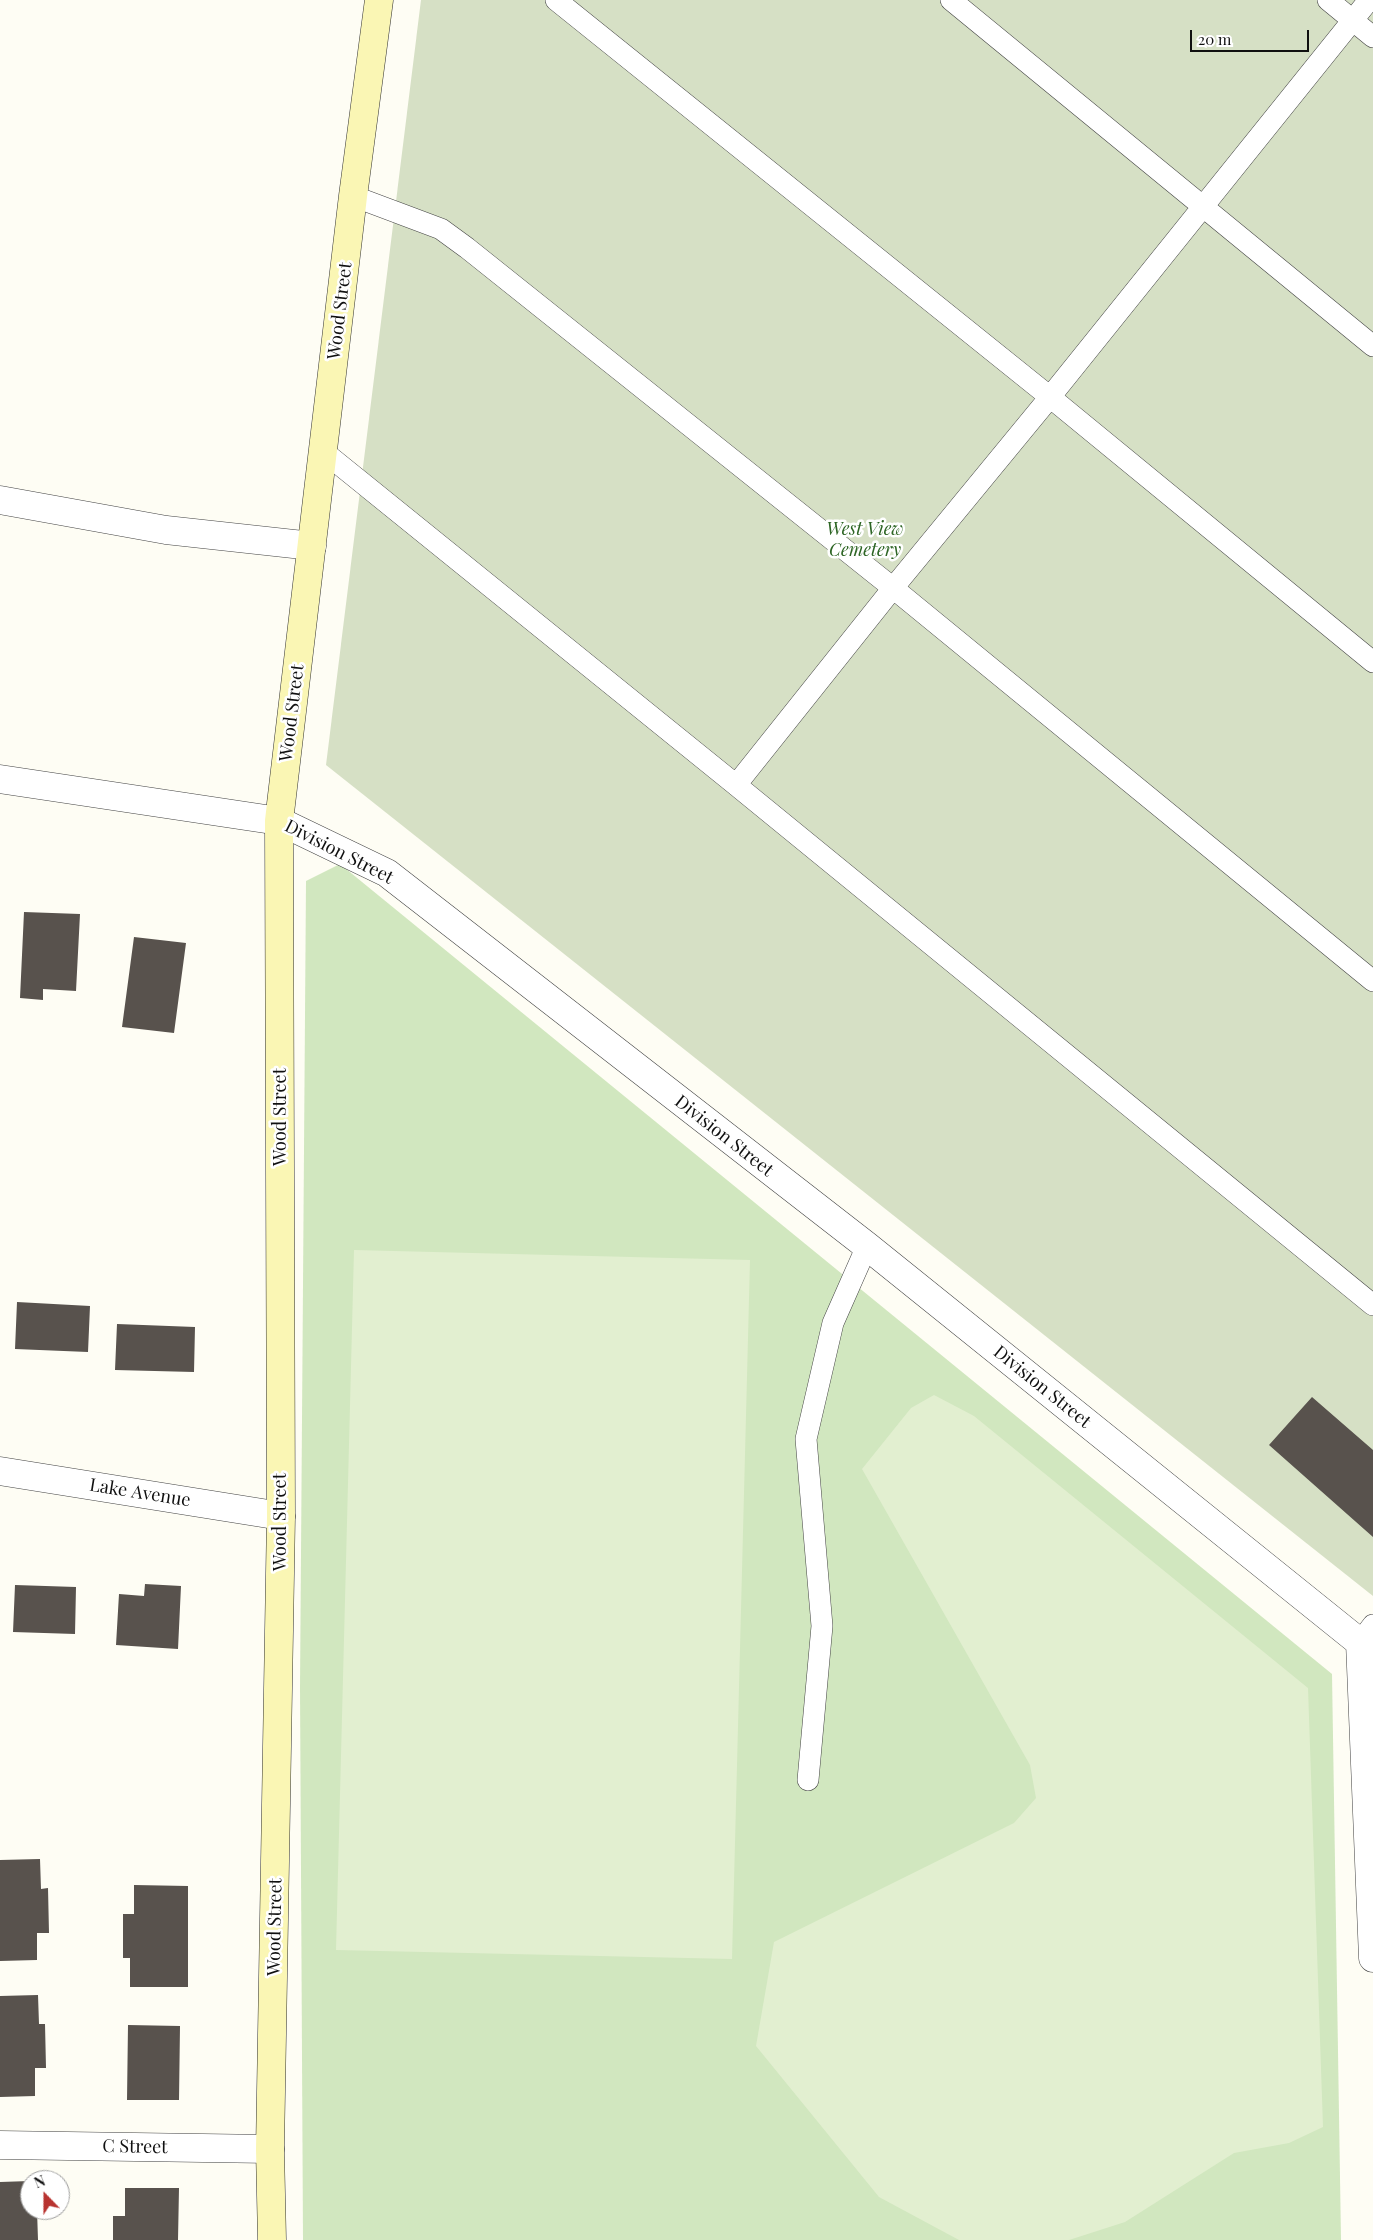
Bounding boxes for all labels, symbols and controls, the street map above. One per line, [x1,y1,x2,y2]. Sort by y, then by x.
scale bar [1193,20,1312,52]
text: 20 m [1198,29,1231,49]
street label: Wood Street [323,261,357,361]
park label: West View Cemetery [826,518,904,560]
street label: Wood Street [275,663,309,763]
street label: Division Street [281,815,397,889]
street label: Wood Street [269,1068,291,1166]
street label: Division Street [670,1091,778,1181]
street label: Division Street [989,1341,1095,1433]
street label: Wood Street [269,1473,291,1571]
street label: Lake Avenue [88,1474,192,1512]
street label: Wood Street [263,1878,287,1976]
street label: C Street [102,2136,168,2158]
north arrow [20,2170,70,2220]
text: N [31,2171,48,2192]

